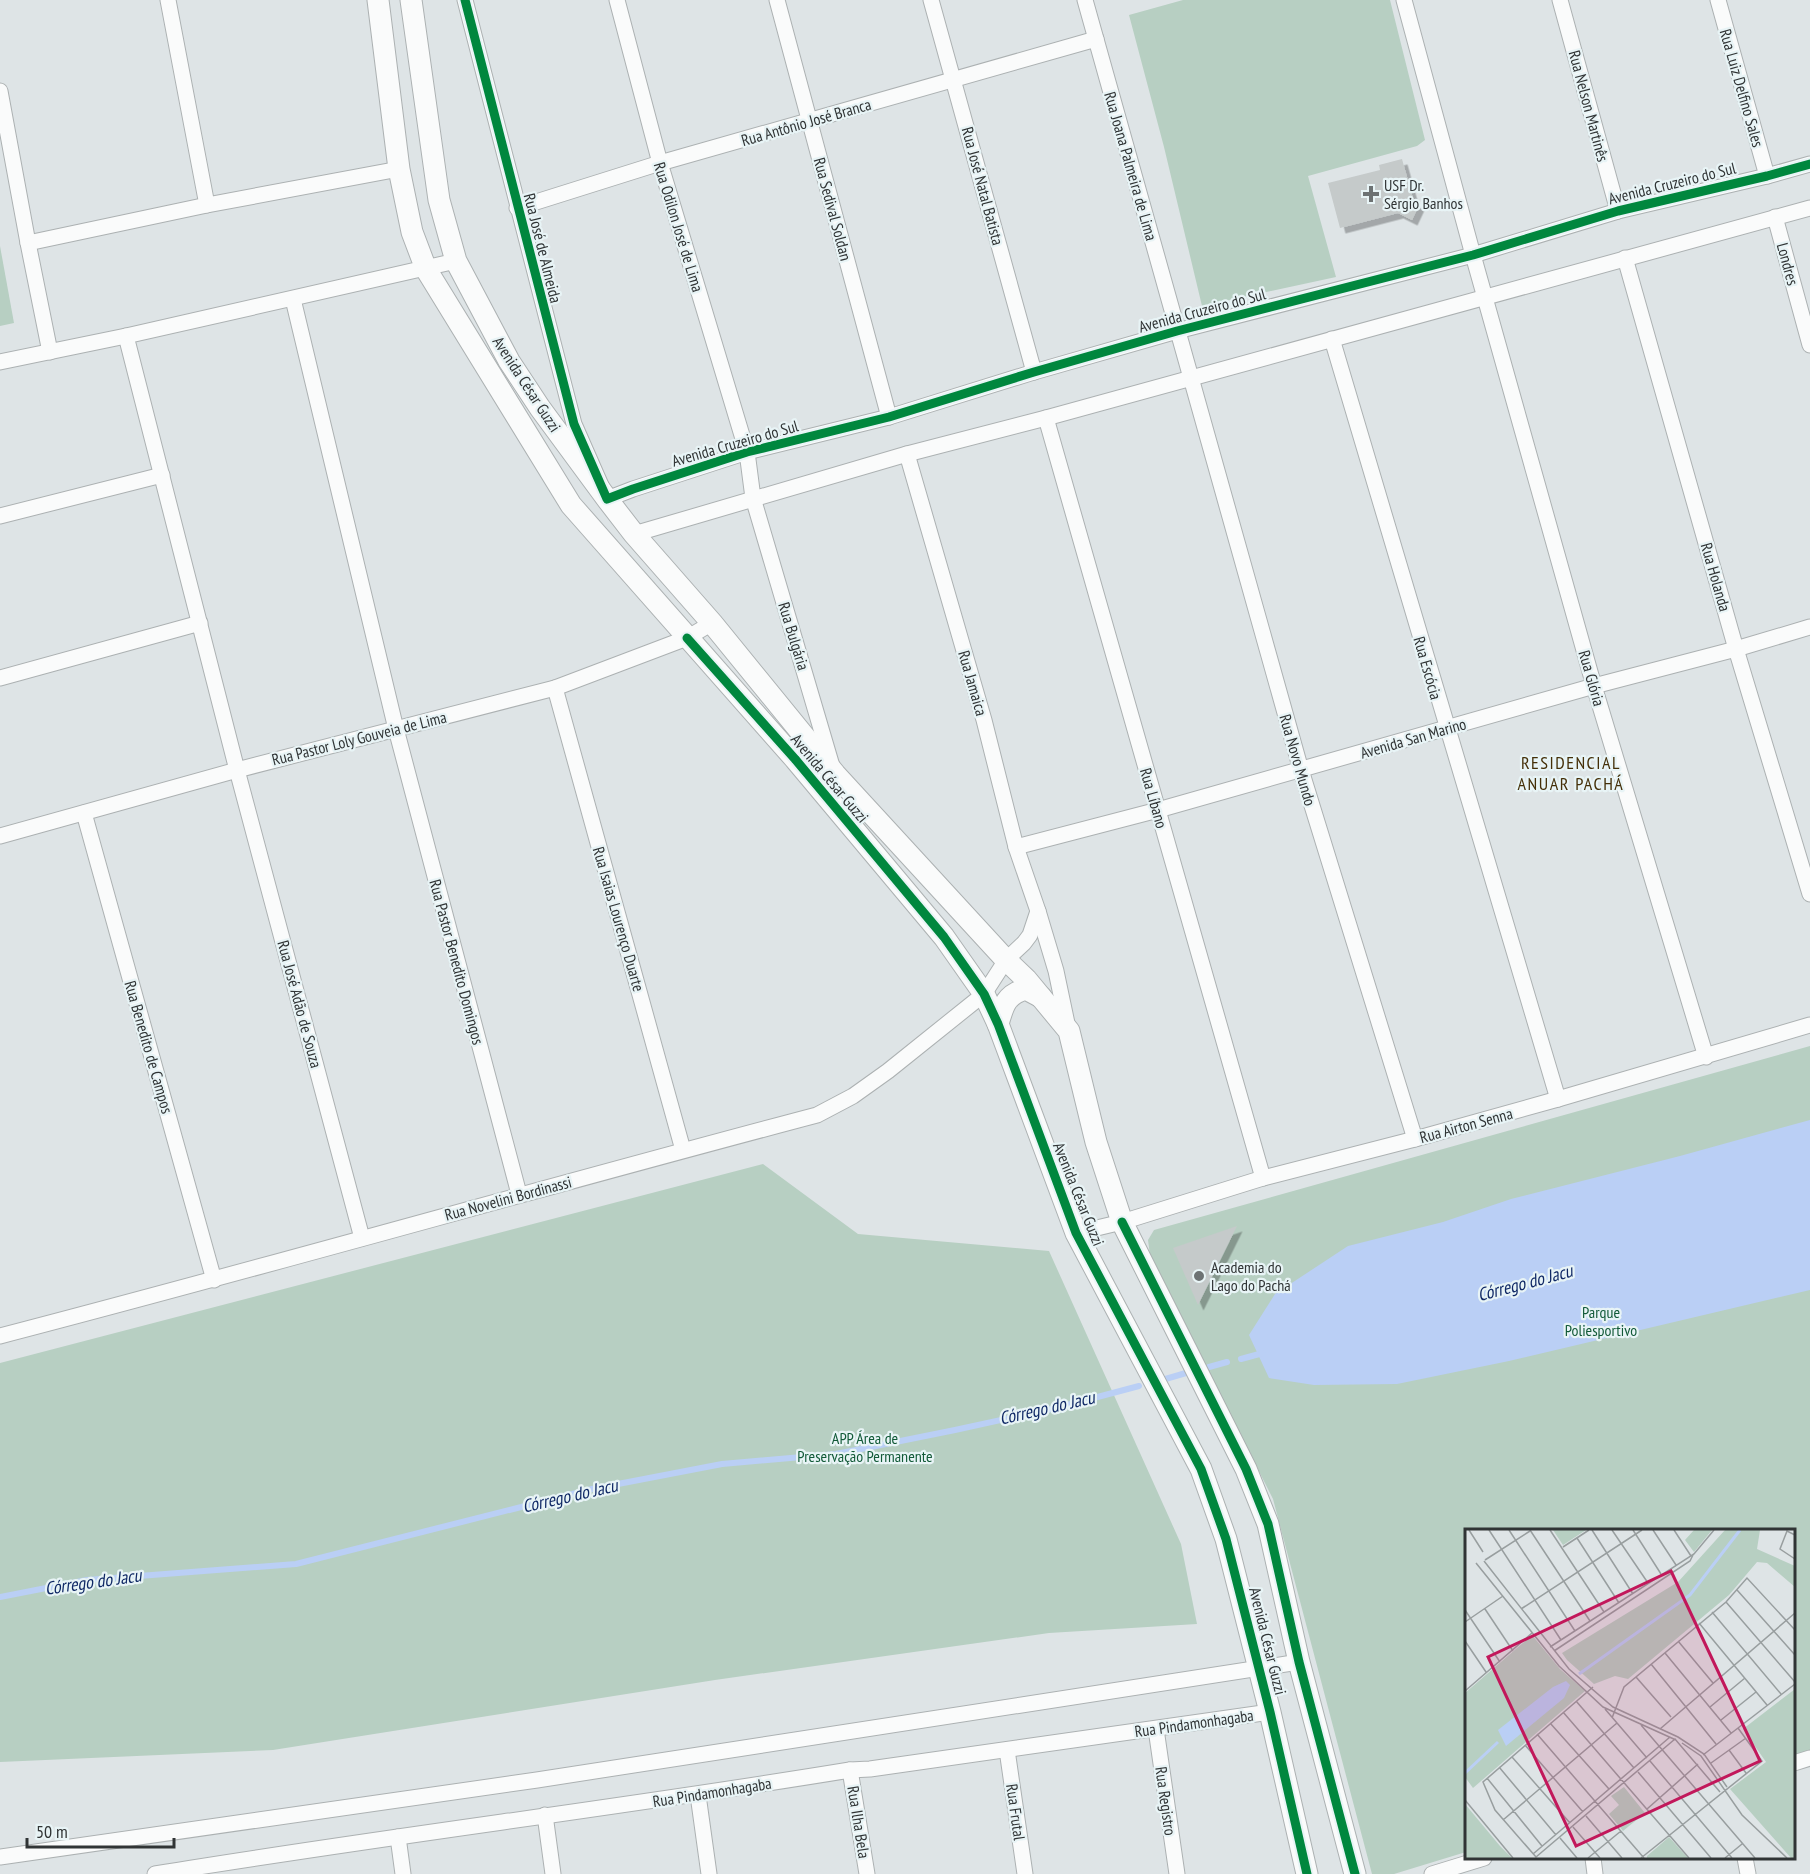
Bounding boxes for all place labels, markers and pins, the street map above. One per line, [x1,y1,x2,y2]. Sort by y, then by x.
place label: USF Dr. Sérgio Banhos [1384,175,1463,213]
marker: USF Dr. Sérgio Banhos [1362,185,1380,203]
place label: Academia do Lago do Pachá [1211,1257,1291,1295]
marker: Academia do Lago do Pachá [1192,1269,1206,1283]

